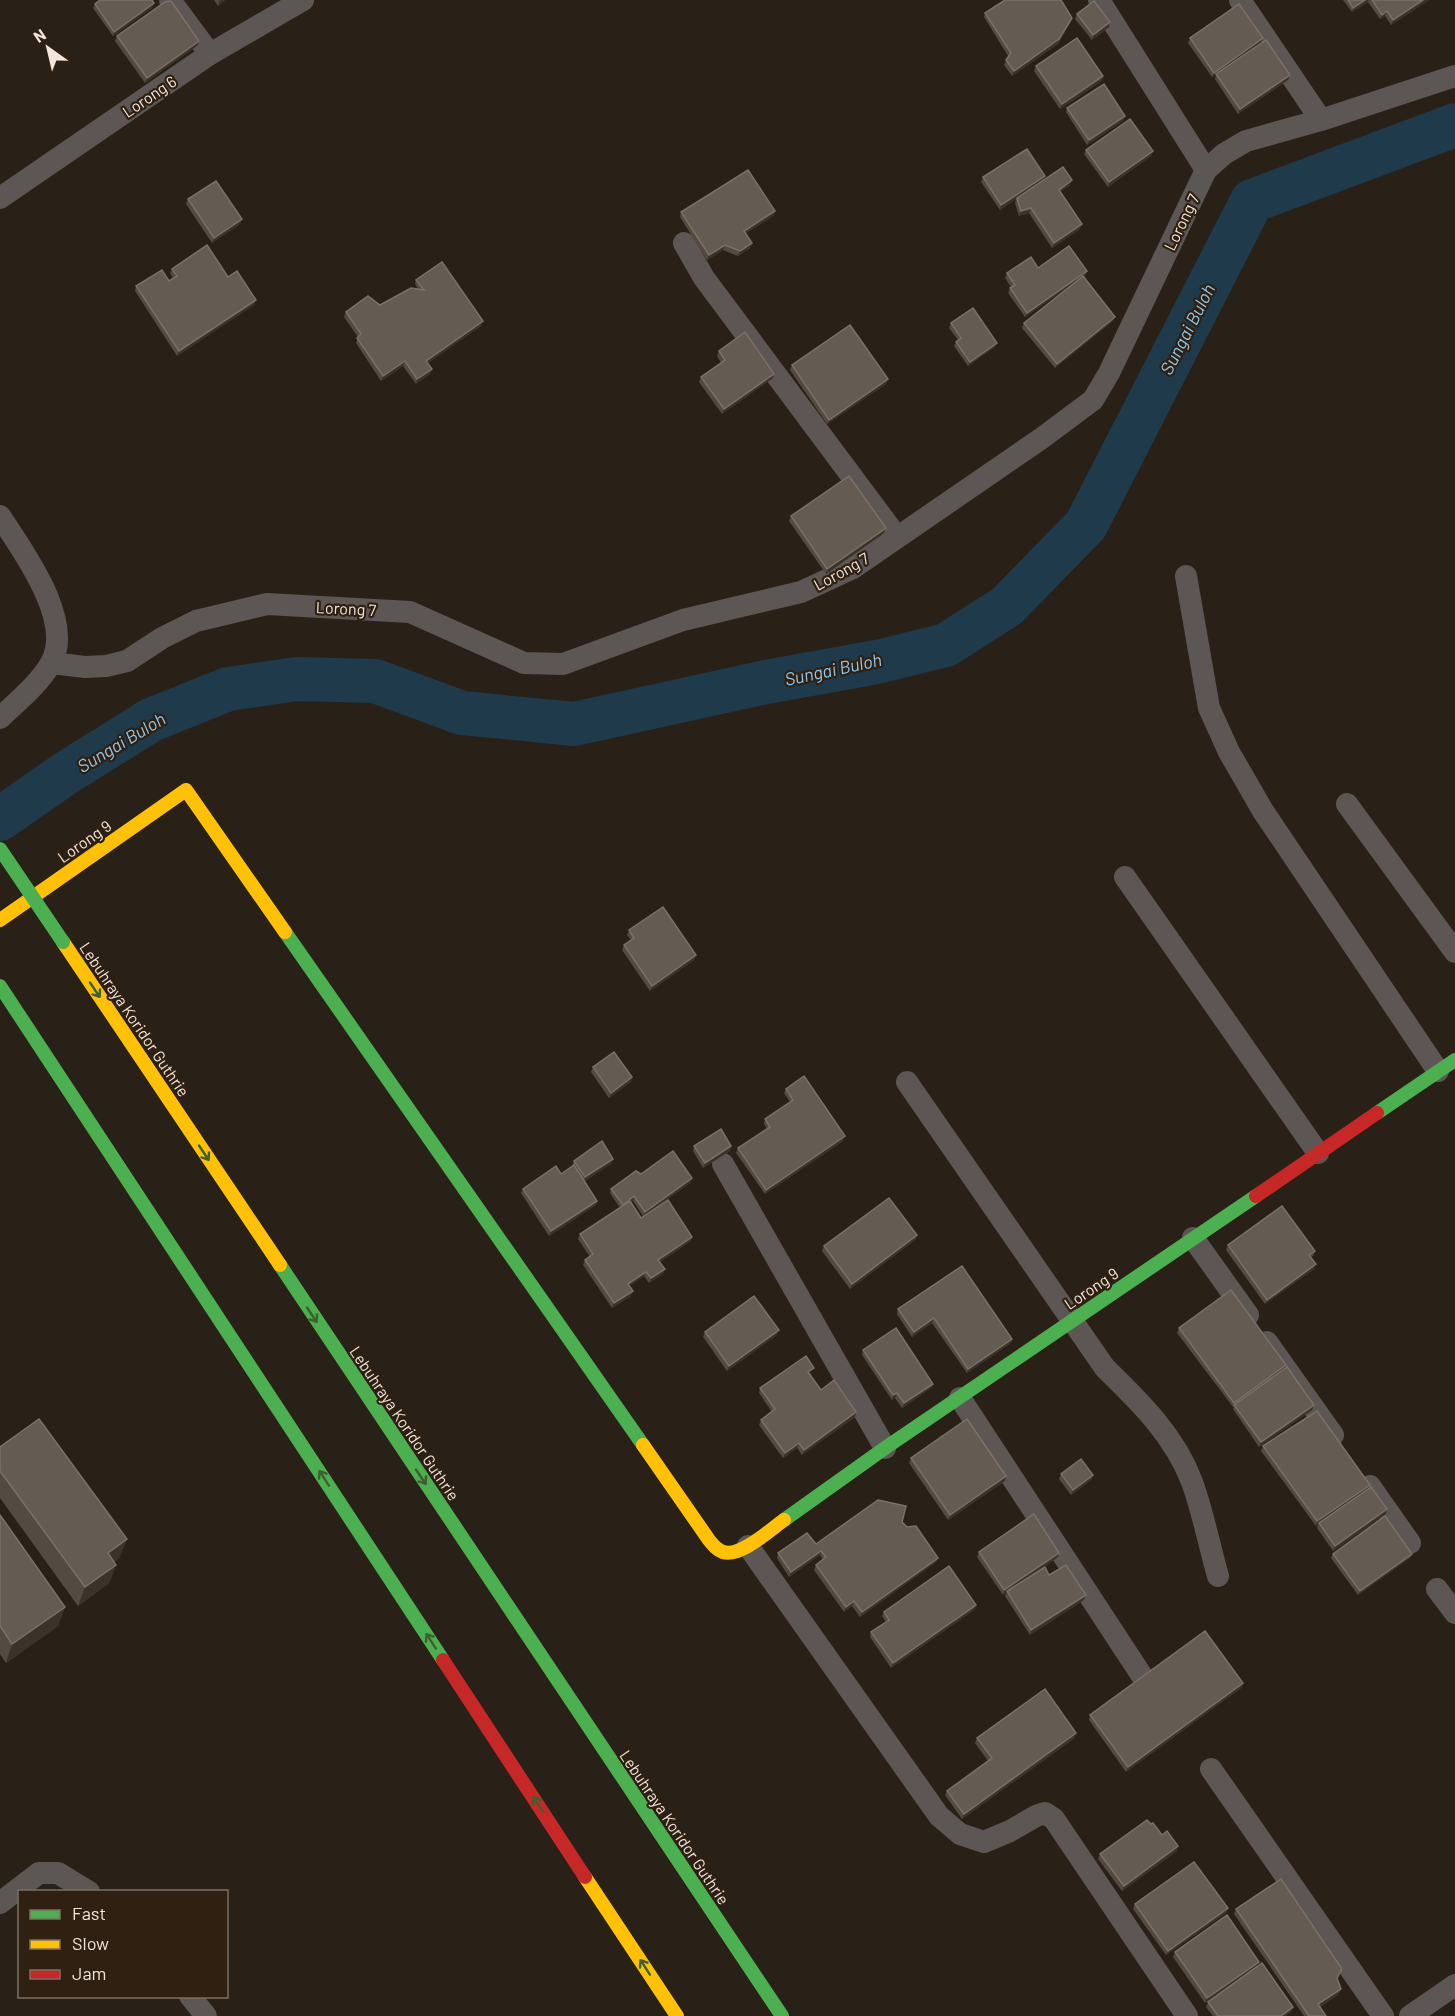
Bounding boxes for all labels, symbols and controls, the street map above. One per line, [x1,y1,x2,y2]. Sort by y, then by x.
north arrow [18,18,78,78]
text: N [30,24,49,46]
street label: Lorong 6 [118,71,180,121]
street label: Lorong 7 [1159,190,1203,253]
water label: Sungai Buloh [1155,280,1219,378]
street label: Lorong 7 [810,548,872,594]
street label: Lorong 7 [315,597,377,619]
water label: Sungai Buloh [782,648,884,690]
water label: Sungai Buloh [73,707,169,777]
street label: Lorong 9 [54,816,114,866]
street label: Lebuhraya Koridor Guthrie [76,938,194,1100]
one-way arrow [89,982,102,999]
one-way arrow [198,1144,210,1160]
street label: Lorong 9 [1060,1263,1122,1313]
one-way arrow [306,1306,319,1323]
street label: Lebuhraya Koridor Guthrie [346,1342,464,1504]
one-way arrow [415,1468,427,1484]
one-way arrow [317,1470,330,1487]
one-way arrow [424,1633,436,1650]
street label: Lebuhraya Koridor Guthrie [616,1746,734,1908]
one-way arrow [532,1796,544,1813]
legend [18,1890,228,1998]
text: Fast [72,1902,106,1924]
text: Slow [72,1932,109,1954]
one-way arrow [639,1959,651,1976]
text: Jam [72,1962,106,1984]

